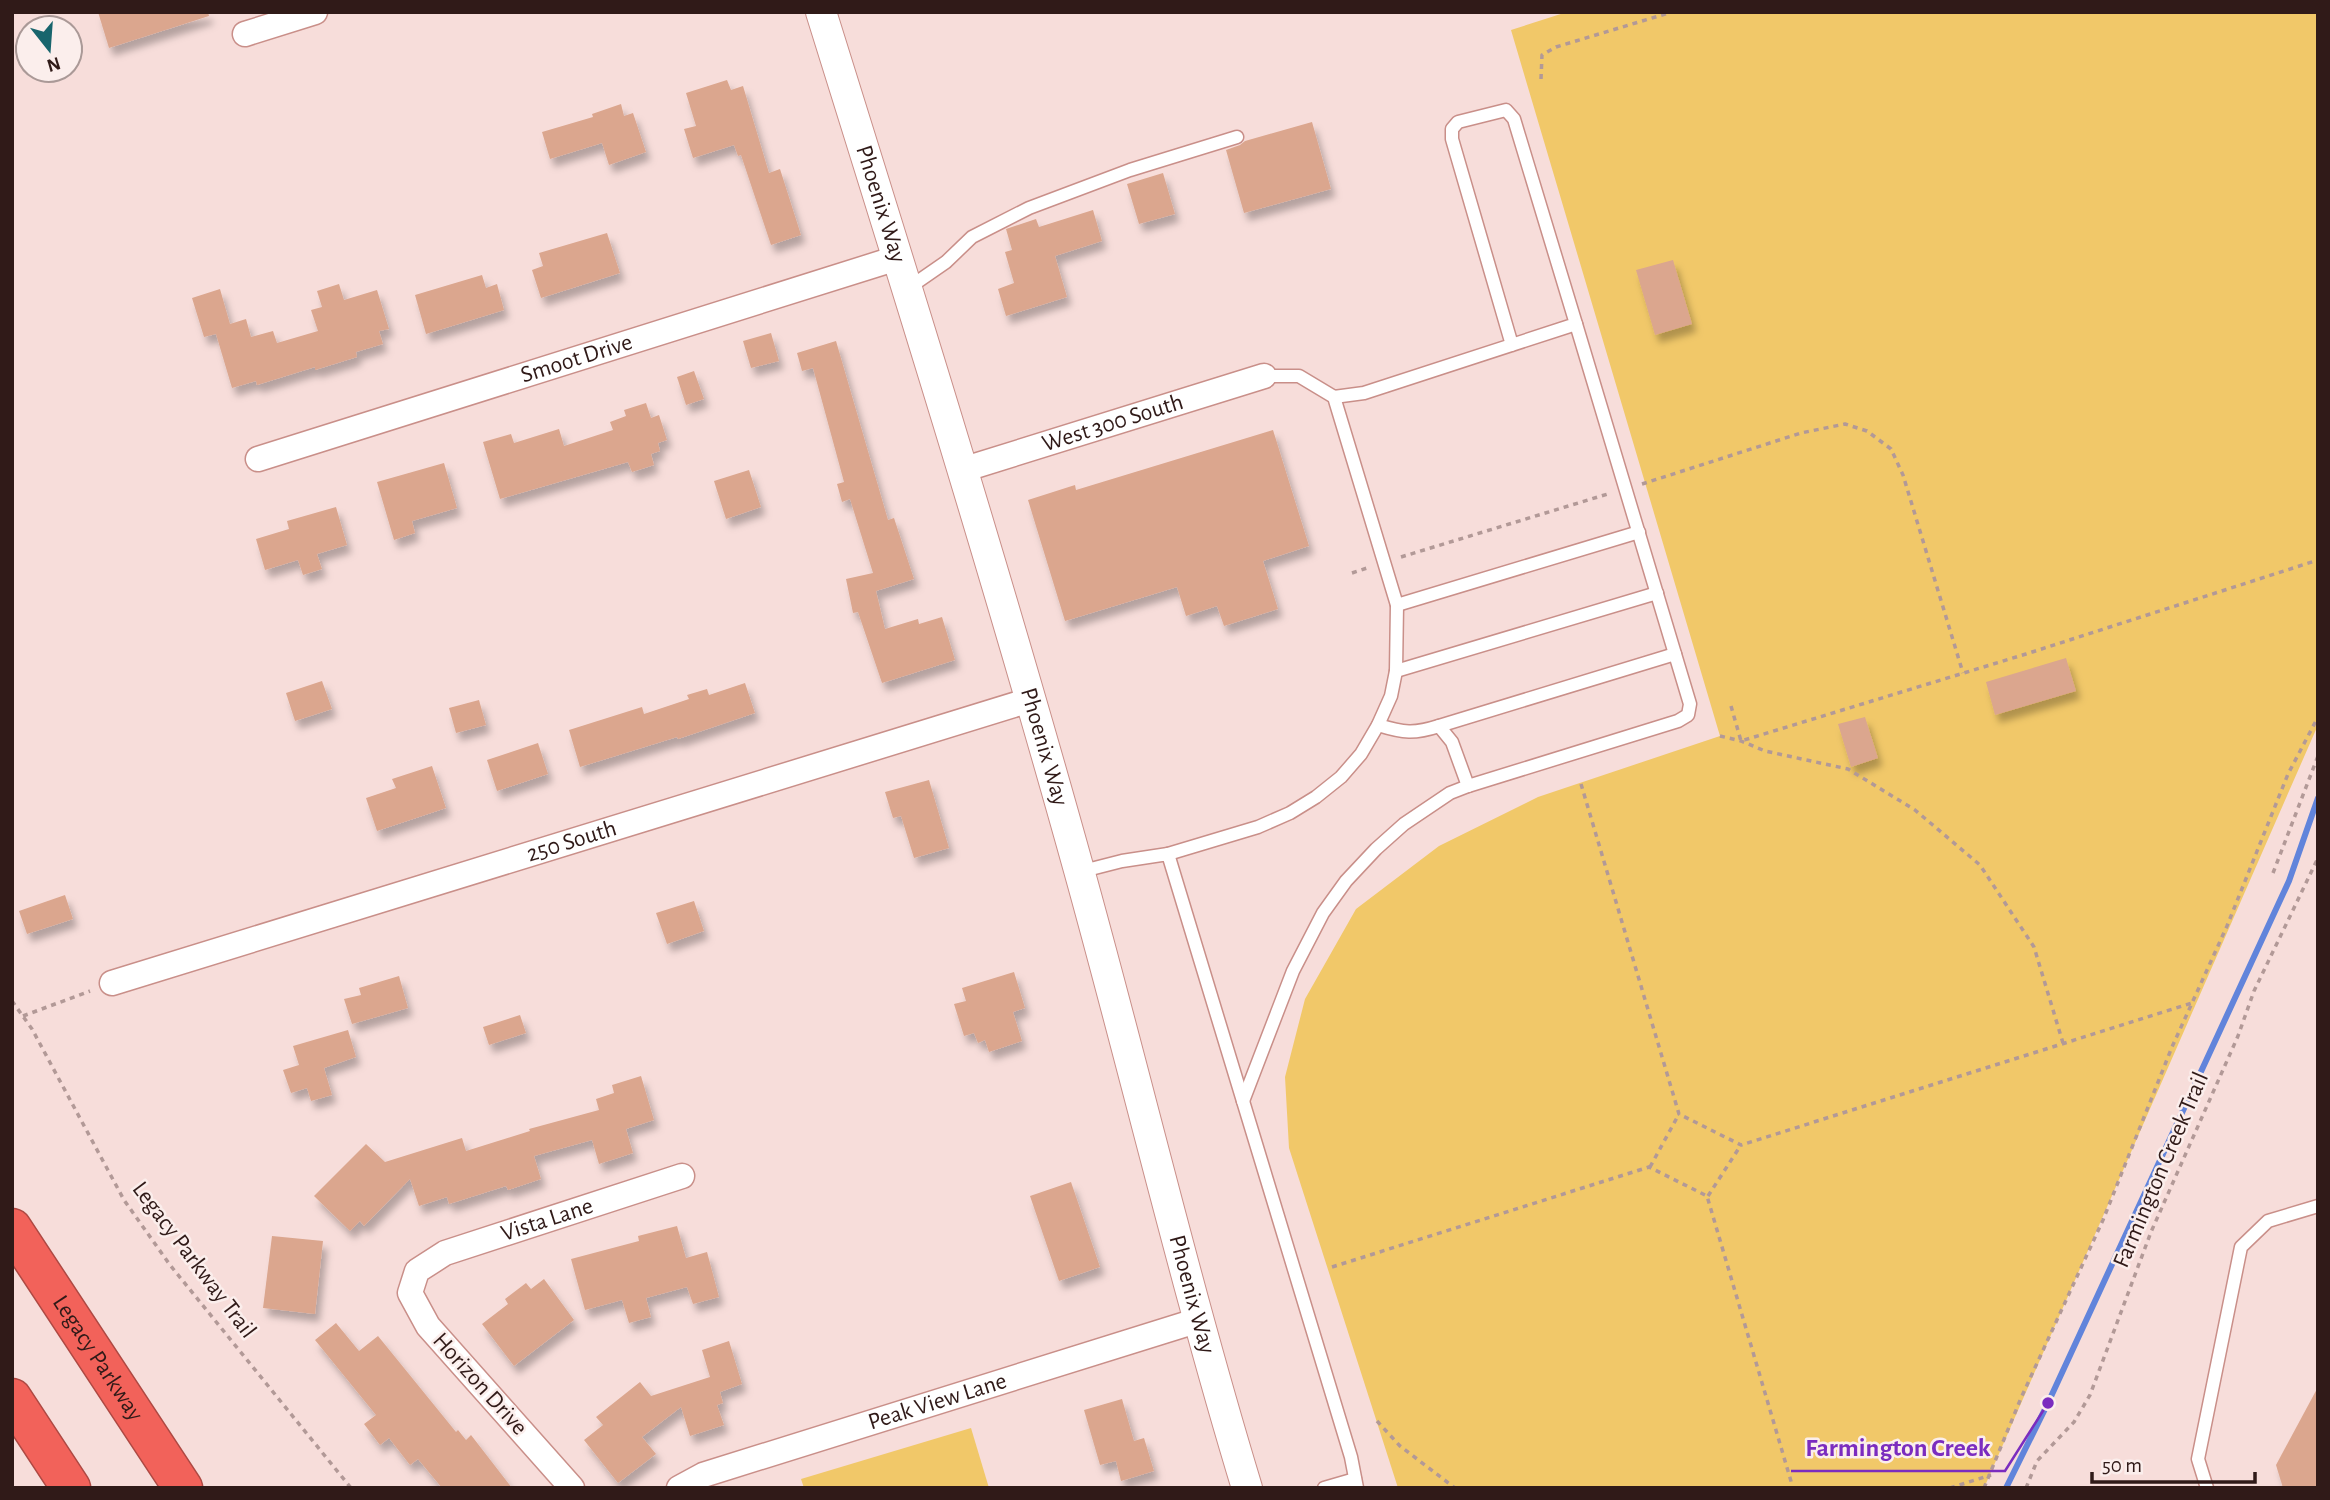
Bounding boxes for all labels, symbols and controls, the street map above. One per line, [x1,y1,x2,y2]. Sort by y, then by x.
north arrow [14,14,84,84]
text: N [44,53,63,75]
street label: Phoenix Way [851,142,910,266]
street label: Smoot Drive [518,330,635,388]
street label: West 300 South [1039,390,1186,456]
street label: Phoenix Way [1016,685,1072,809]
street label: 250 South [524,816,619,866]
street label: Farmington Creek Trail [2109,1069,2213,1271]
street label: Legacy Parkway Trail [128,1177,260,1343]
street label: Vista Lane [498,1194,596,1246]
street label: Phoenix Way [1164,1232,1219,1356]
street label: Legacy Parkway [48,1291,148,1425]
street label: Horizon Drive [428,1328,532,1440]
street label: Peak View Lane [865,1369,1010,1435]
callout: Farmington Creek [1791,1424,2005,1471]
text: Farmington Creek [1805,1435,1991,1461]
scale bar [2092,1440,2255,1484]
text: 50 m [2102,1455,2142,1476]

